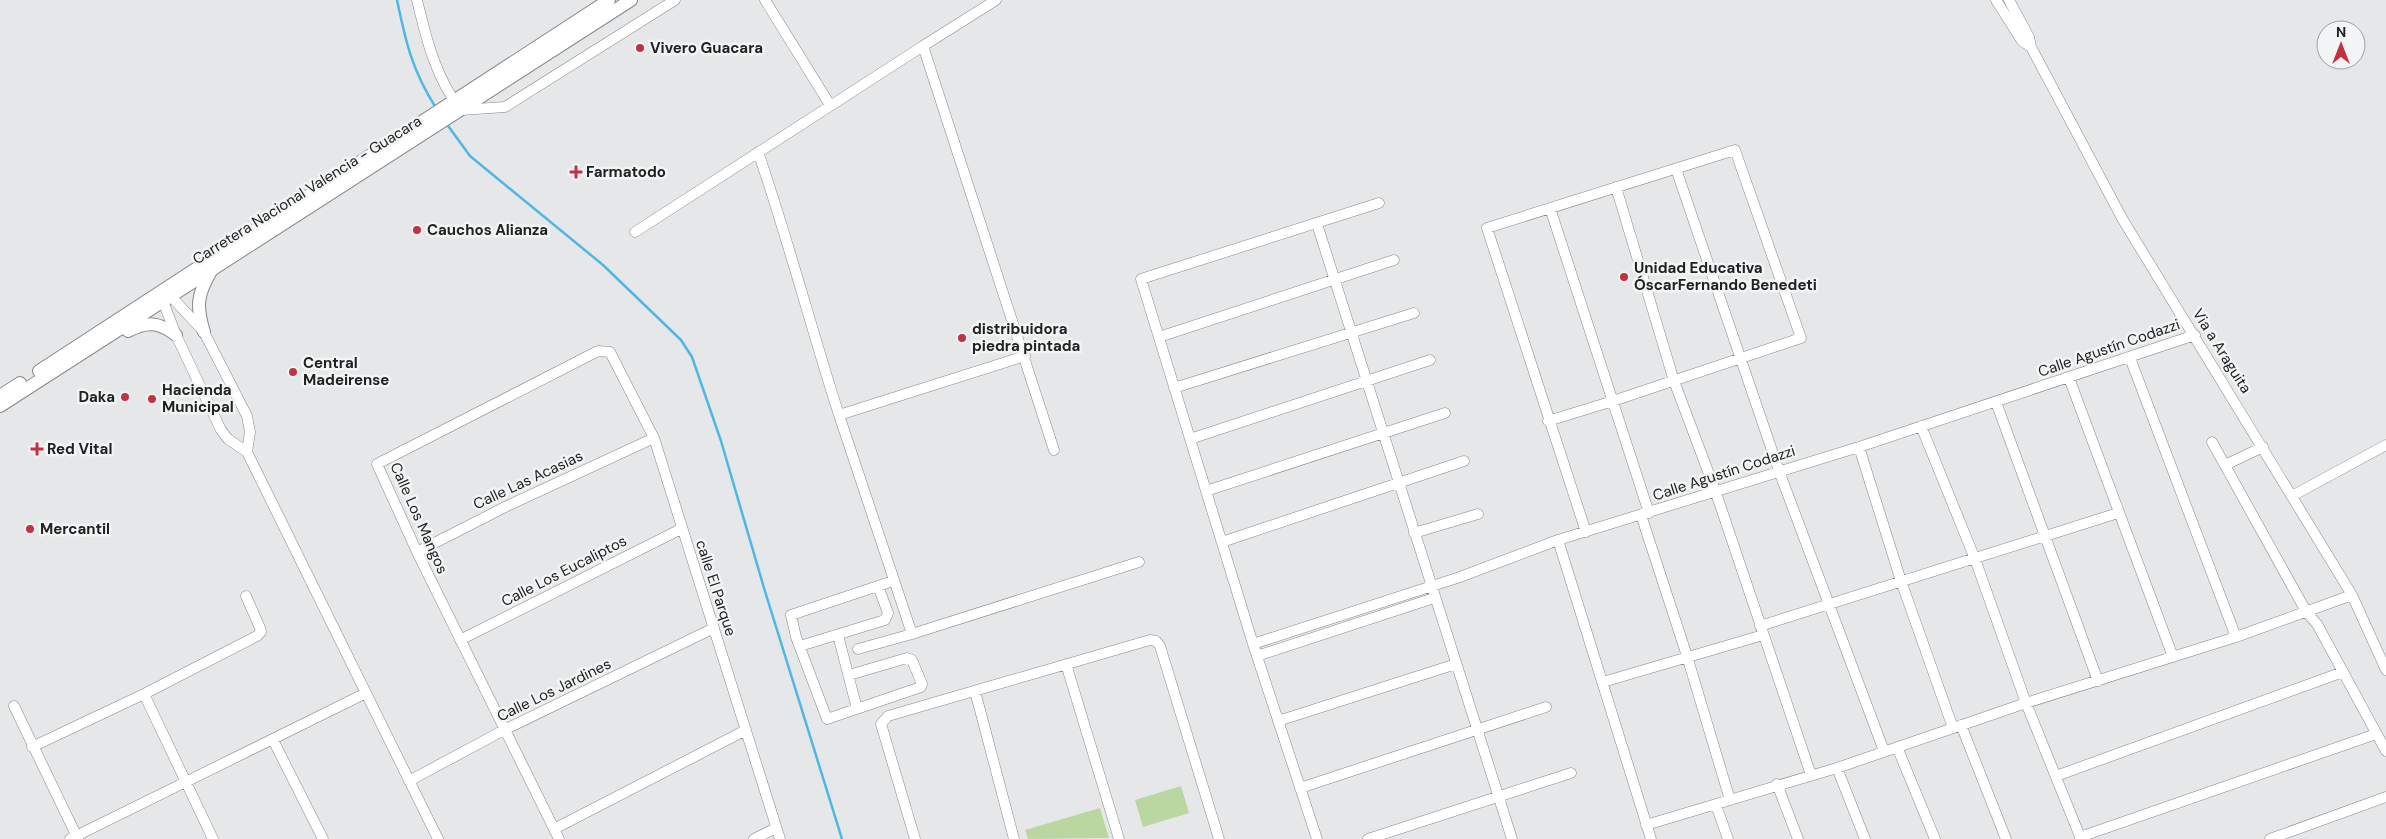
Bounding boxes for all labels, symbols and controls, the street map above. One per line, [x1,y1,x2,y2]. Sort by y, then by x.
north arrow [2316,20,2366,70]
text: N [2336,23,2346,41]
place label: Vivero Guacara [650,38,763,58]
marker: Vivero Guacara [634,42,646,54]
street label: Carretera Nacional Valencia - Guacara [189,111,425,269]
place label: Farmatodo [586,162,666,182]
marker: Farmatodo [570,166,582,178]
place label: Cauchos Alianza [427,220,548,240]
marker: Cauchos Alianza [411,224,423,236]
place label: Unidad Educativa ÓscarFernando Benedeti [1634,258,1817,295]
marker: Unidad Educativa ÓscarFernando Benedeti [1618,271,1630,283]
street label: Via a Araguita [2188,305,2256,397]
street label: Calle Agustín Codazzi [2035,314,2183,382]
place label: distribuidora piedra pintada [972,319,1080,356]
marker: distribuidora piedra pintada [956,332,968,344]
place label: Central Madeirense [303,353,389,390]
marker: Central Madeirense [287,366,299,378]
place label: Hacienda Municipal [162,380,234,417]
place label: Daka [78,387,115,407]
marker: Daka [119,391,131,403]
marker: Hacienda Municipal [146,393,158,405]
place label: Red Vital [47,439,112,459]
street label: Calle Agustín Codazzi [1650,441,1798,505]
marker: Red Vital [31,443,43,455]
street label: Calle Las Acasias [470,446,586,514]
street label: Calle Los Mangos [385,459,453,577]
place label: Mercantil [40,519,110,539]
marker: Mercantil [24,523,36,535]
street label: Calle Los Eucaliptos [498,531,630,611]
street label: calle El Parque [691,537,741,639]
street label: Calle Los Jardines [494,654,614,726]

